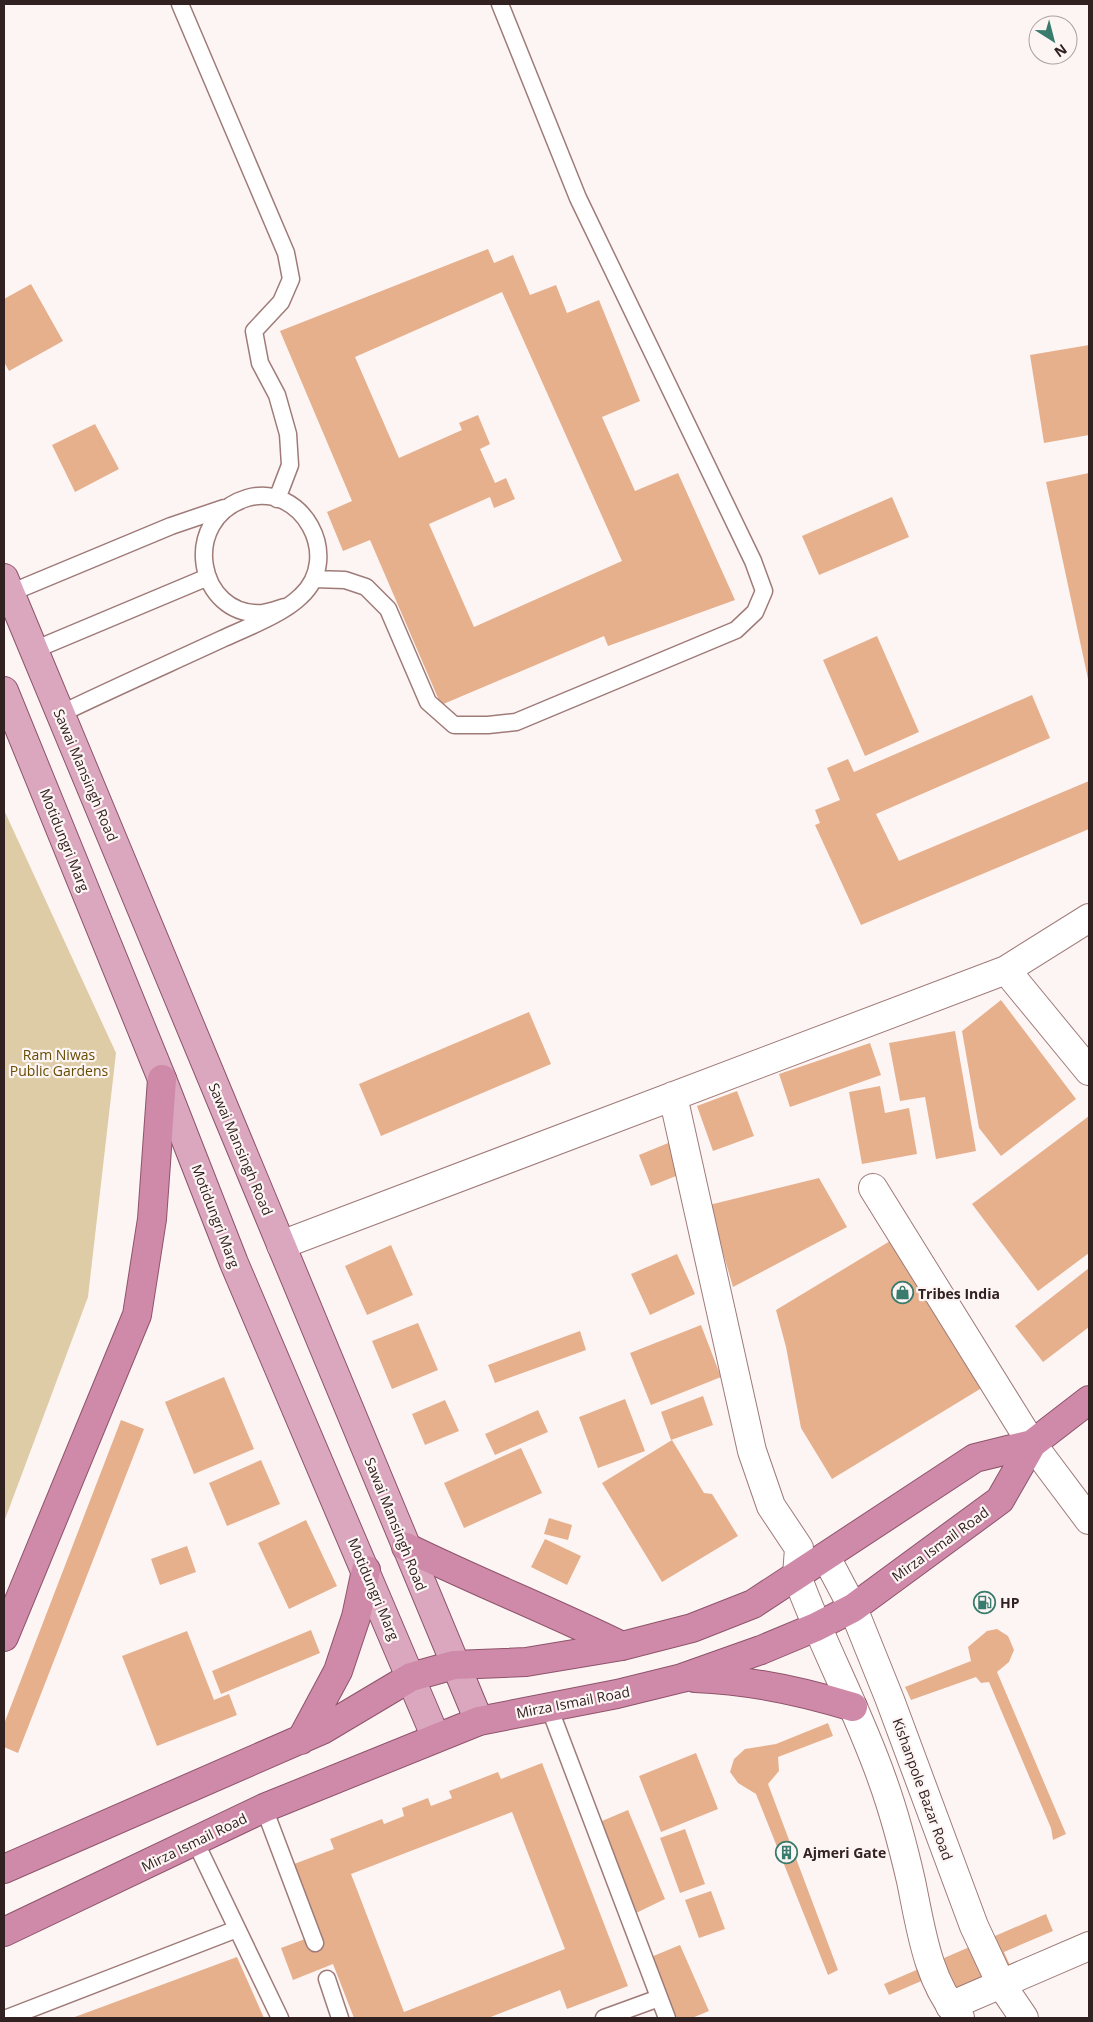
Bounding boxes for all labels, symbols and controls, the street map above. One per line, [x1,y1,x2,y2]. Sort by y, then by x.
north arrow [1028,15,1078,65]
text: N [1051,40,1071,62]
street label: Sawai Mansingh Road [49,706,123,844]
street label: Motidungri Marg [36,786,94,895]
park label: Ram Niwas Public Gardens [10,1045,108,1080]
street label: Sawai Mansingh Road [204,1080,278,1218]
street label: Motidungri Marg [188,1161,245,1271]
shop icon: Tribes India [890,1281,914,1305]
place label: Tribes India [918,1284,1000,1303]
street label: Sawai Mansingh Road [361,1454,431,1594]
street label: Mirza Ismail Road [888,1502,992,1586]
street label: Motidungri Marg [344,1535,404,1643]
fuel station icon: HP [972,1590,996,1614]
place label: HP [1000,1593,1020,1612]
street label: Mirza Ismail Road [515,1682,631,1722]
street label: Kishanpole Bazar Road [888,1715,958,1863]
street label: Mirza Ismail Road [138,1808,250,1876]
building icon: Ajmeri Gate [775,1840,799,1864]
place label: Ajmeri Gate [803,1843,886,1862]

